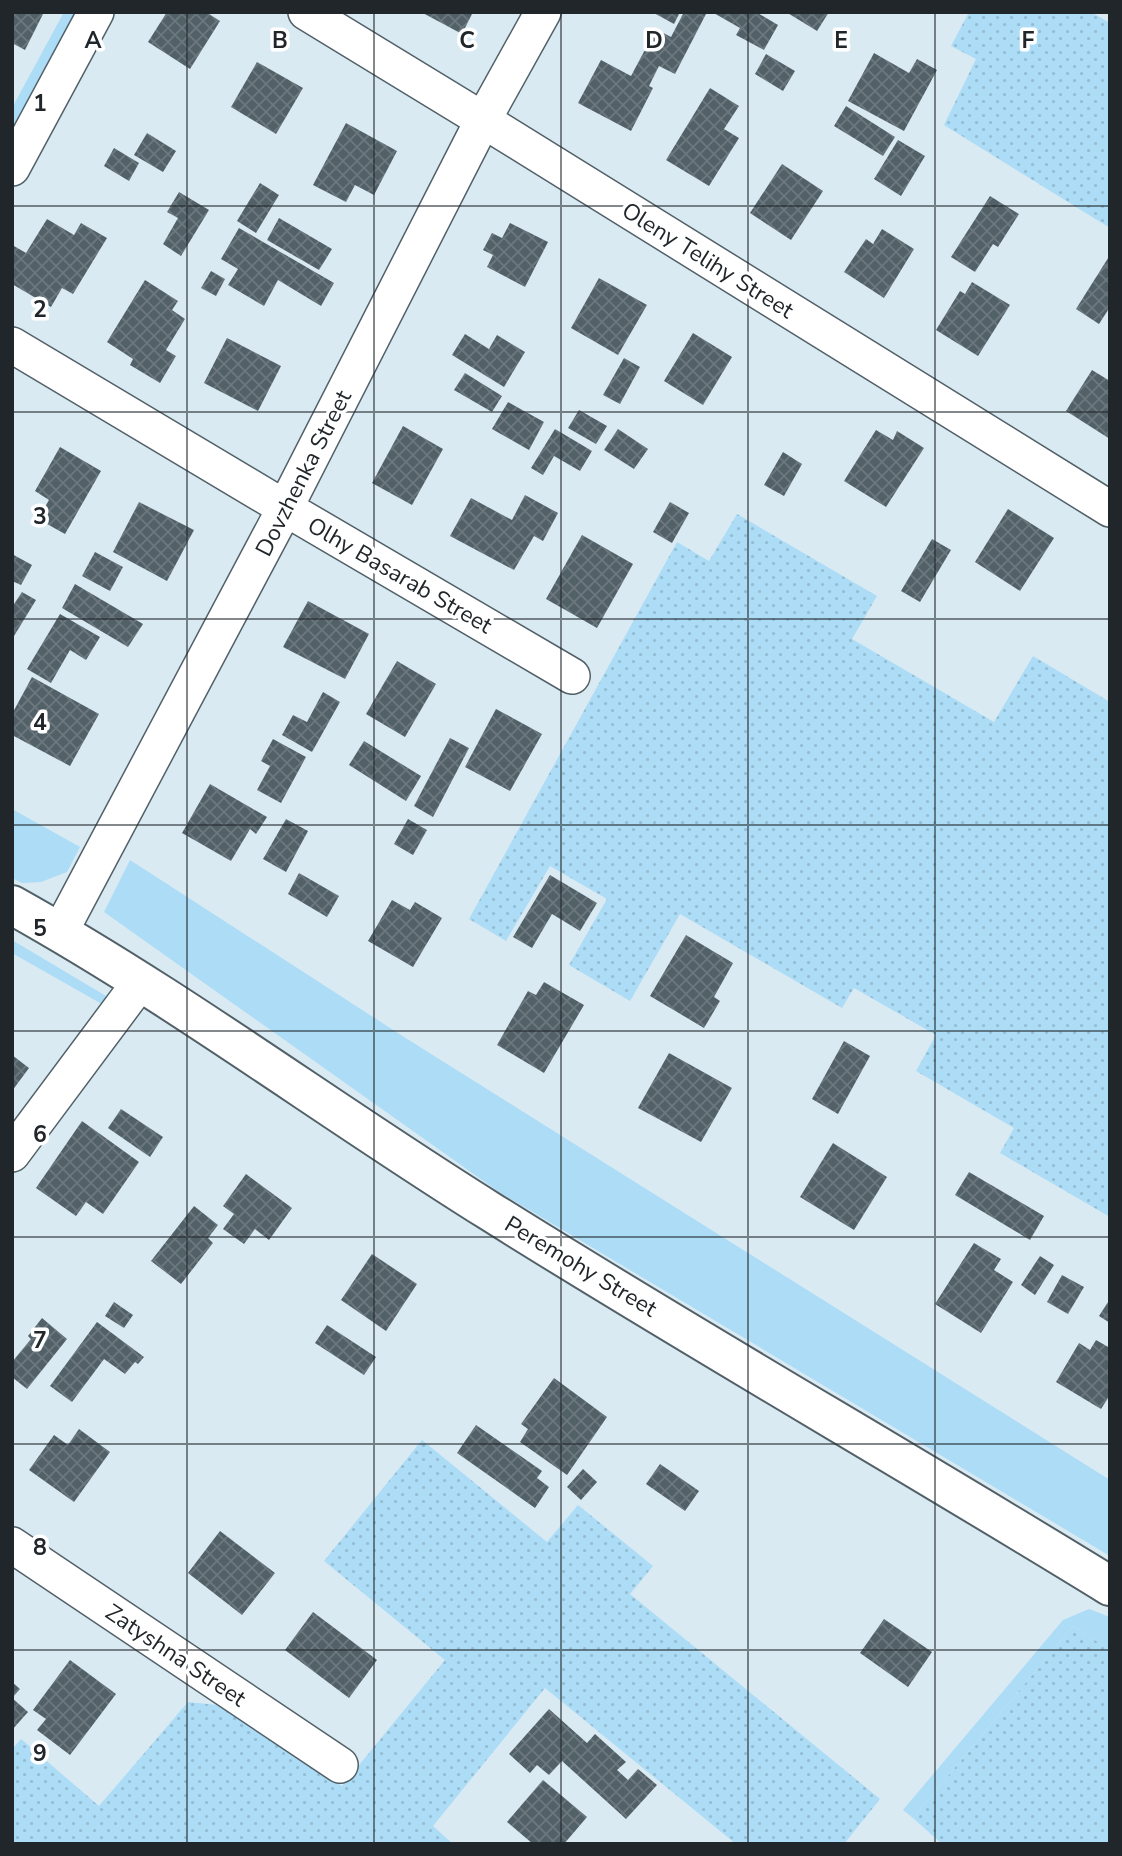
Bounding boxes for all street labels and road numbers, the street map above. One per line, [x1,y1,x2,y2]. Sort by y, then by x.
street label: Oleny Telihy Street [616,195,800,326]
street label: Dovzhenka Street [248,384,359,562]
street label: Olhy Basarab Street [302,510,499,641]
street label: Peremohy Street [499,1209,663,1325]
street label: Zatyshna Street [99,1597,253,1714]

